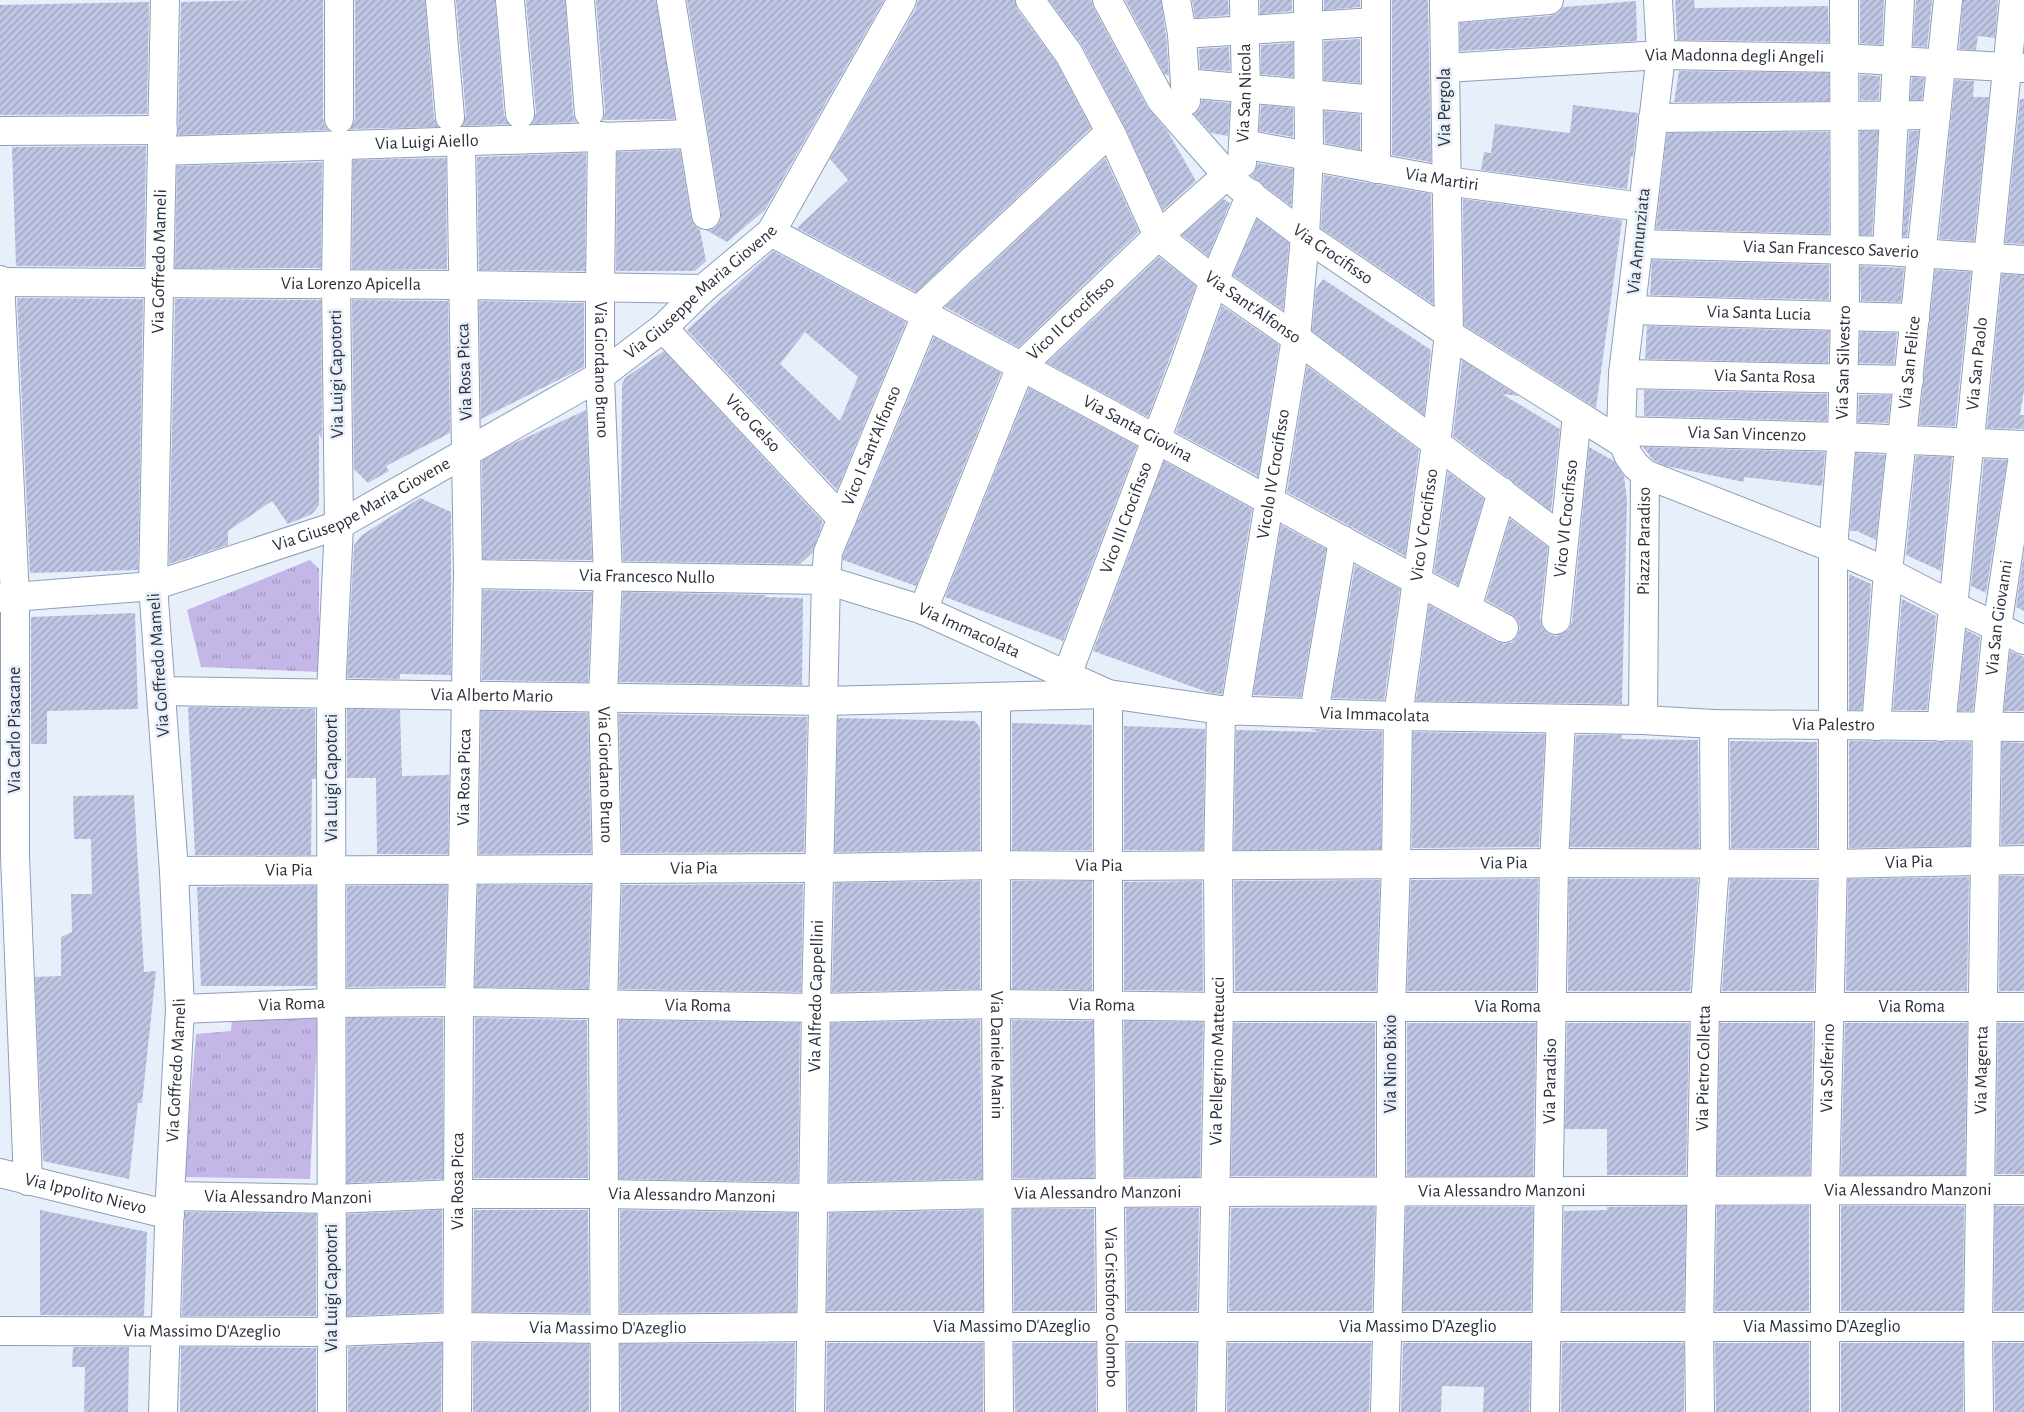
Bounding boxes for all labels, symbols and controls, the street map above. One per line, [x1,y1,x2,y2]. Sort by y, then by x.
street label: Via San Nicola [1234,43,1255,143]
street label: Via Madonna degli Angeli [1644,46,1824,67]
street label: Via Pergola [1436,68,1454,146]
street label: Via Luigi Aiello [375,132,479,153]
street label: Via Martiri [1404,165,1480,194]
street label: Via Annunziata [1624,187,1654,295]
street label: Via Goffredo Mameli [149,189,170,334]
street label: Via Crocifisso [1289,221,1376,288]
street label: Via Giuseppe Maria Giovene [621,223,781,363]
street label: Via San Francesco Saverio [1743,238,1920,262]
street label: Via Sant'Alfonso [1201,268,1304,347]
street label: Vico II Crocifisso [1024,273,1118,364]
street label: Via Lorenzo Apicella [281,275,421,294]
street label: Via Giordano Bruno [591,302,611,439]
street label: Via Santa Lucia [1706,303,1812,324]
street label: Via San Silvestro [1833,305,1854,420]
street label: Via Luigi Capotorti [327,310,347,438]
street label: Via San Felice [1896,315,1924,410]
street label: Via San Paolo [1964,316,1991,411]
street label: Via Rosa Picca [454,323,476,421]
street label: Via Santa Rosa [1714,367,1816,387]
street label: Vico I Sant'Alfonso [839,383,905,509]
street label: Vico Gelso [721,391,784,456]
street label: Via Santa Giovina [1080,392,1195,466]
street label: Vicolo IV Crocifisso [1254,408,1293,540]
street label: Via San Vincenzo [1687,424,1807,445]
street label: Via Giuseppe Maria Giovene [271,454,453,555]
street label: Vico III Crocifisso [1097,459,1156,576]
street label: Vico VI Crocifisso [1551,459,1581,578]
street label: Vico V Crocifisso [1408,467,1441,583]
street label: Piazza Paradiso [1635,487,1654,595]
street label: Via San Giovanni [1983,559,2016,676]
street label: Via Francesco Nullo [579,567,715,587]
street label: Via Goffredo Mameli [145,592,173,738]
street label: Via Immacolata [915,600,1023,662]
street label: Via Carlo Pisacane [6,667,24,793]
street label: Via Alberto Mario [431,686,554,706]
street label: Via Immacolata [1319,704,1430,726]
street label: Via Giordano Bruno [594,706,615,843]
street label: Via Luigi Capotorti [323,714,341,842]
street label: Via Palestro [1792,716,1875,735]
street label: Via Rosa Picca [455,728,474,826]
street label: Via Pia [1885,853,1933,872]
street label: Via Pia [1480,854,1528,872]
street label: Via Pia [1075,857,1123,875]
street label: Via Pia [670,859,718,878]
street label: Via Pia [265,861,313,880]
street label: Via Alfredo Cappellini [806,920,827,1073]
street label: Via Pellegrino Matteucci [1207,976,1228,1146]
street label: Via Daniele Manin [987,991,1006,1119]
street label: Via Roma [258,994,326,1015]
street label: Via Roma [664,996,731,1016]
street label: Via Roma [1068,996,1135,1015]
street label: Via Goffredo Mameli [164,998,189,1143]
street label: Via Roma [1474,998,1541,1016]
street label: Via Roma [1878,998,1945,1016]
street label: Via Pietro Colletta [1694,1005,1714,1131]
street label: Via Nino Bixio [1382,1015,1400,1113]
street label: Via Solferino [1818,1023,1838,1113]
street label: Via Magenta [1972,1026,1992,1114]
street label: Via Paradiso [1541,1038,1560,1124]
street label: Via Rosa Picca [449,1132,467,1230]
street label: Via Ippolito Nievo [23,1170,149,1218]
street label: Via Alessandro Manzoni [1824,1181,1992,1199]
street label: Via Alessandro Manzoni [1418,1182,1586,1201]
street label: Via Alessandro Manzoni [1014,1183,1182,1203]
street label: Via Alessandro Manzoni [608,1185,776,1206]
street label: Via Alessandro Manzoni [204,1188,372,1208]
street label: Via Luigi Capotorti [323,1224,341,1352]
street label: Via Cristoforo Colombo [1101,1227,1121,1388]
street label: Via Massimo D'Azeglio [933,1318,1091,1336]
street label: Via Massimo D'Azeglio [1339,1318,1497,1336]
street label: Via Massimo D'Azeglio [1743,1318,1901,1336]
street label: Via Massimo D'Azeglio [529,1319,687,1338]
street label: Via Massimo D'Azeglio [123,1322,281,1341]

